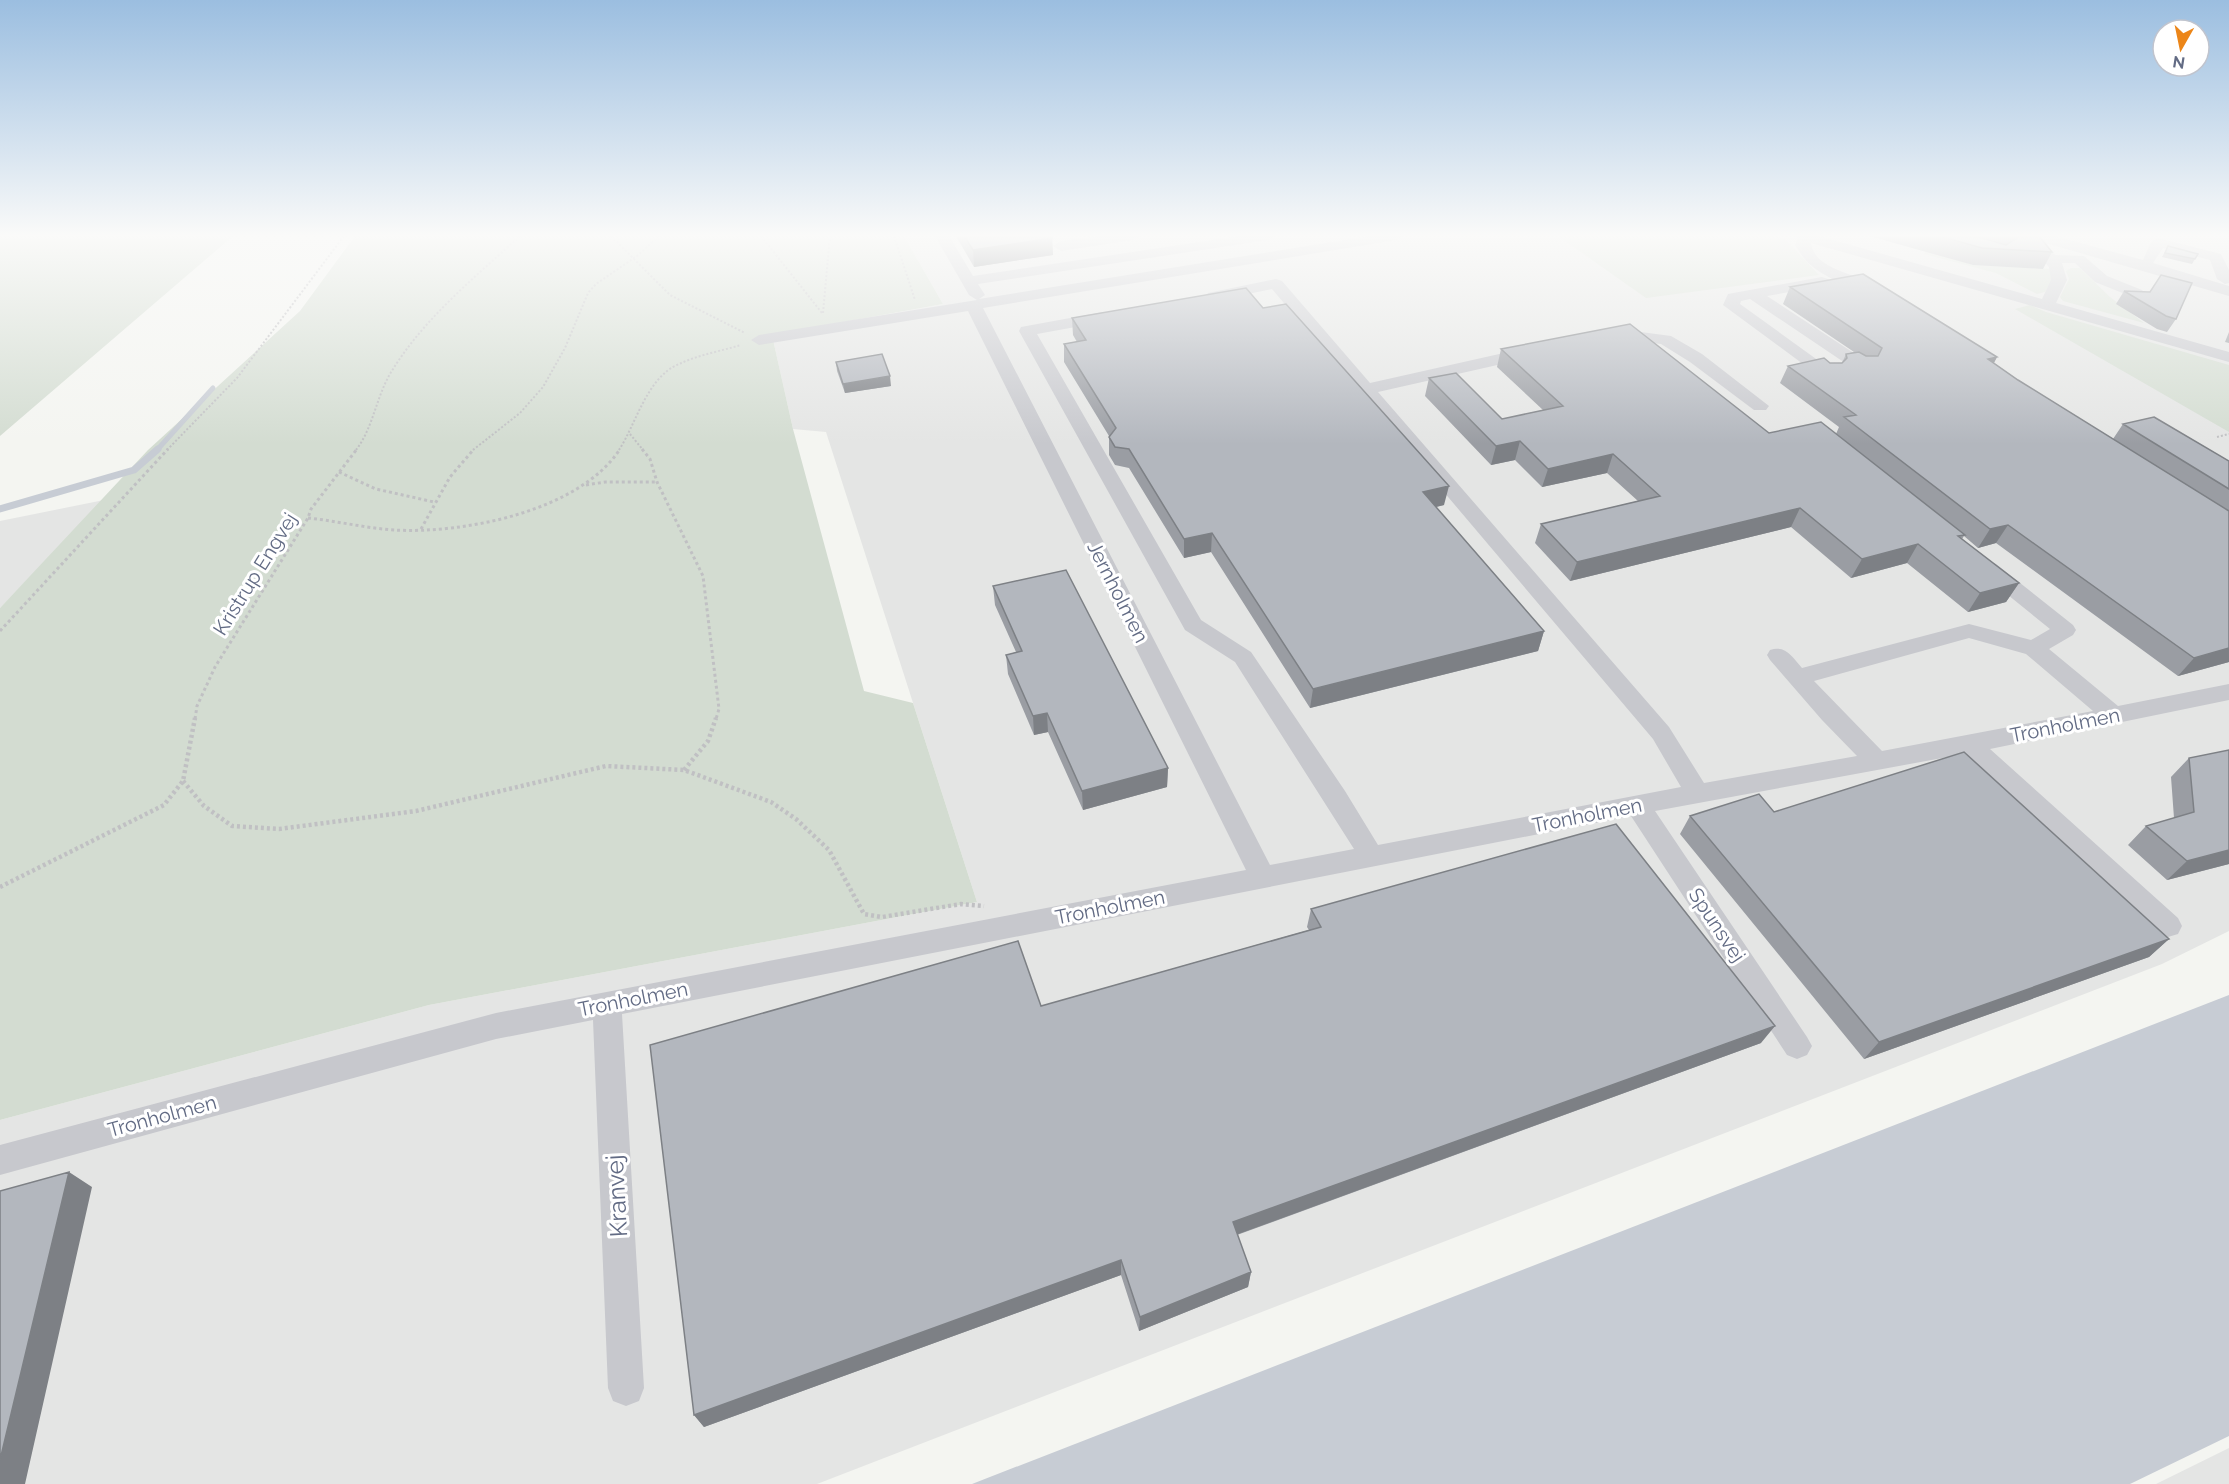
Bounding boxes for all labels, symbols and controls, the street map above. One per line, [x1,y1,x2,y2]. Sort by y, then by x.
north arrow [2151,18,2211,78]
text: N [2171,52,2186,73]
street label: Kristrup Engvej [208,508,302,640]
street label: Jernholmen [1082,537,1154,647]
street label: Tronholmen [2008,703,2122,747]
street label: Tronholmen [1530,793,1644,837]
street label: Spunsvej [1684,883,1750,967]
street label: Tronholmen [1053,885,1167,929]
street label: Tronholmen [576,977,690,1021]
street label: Tronholmen [105,1090,219,1142]
street label: Kranvej [600,1154,633,1238]

